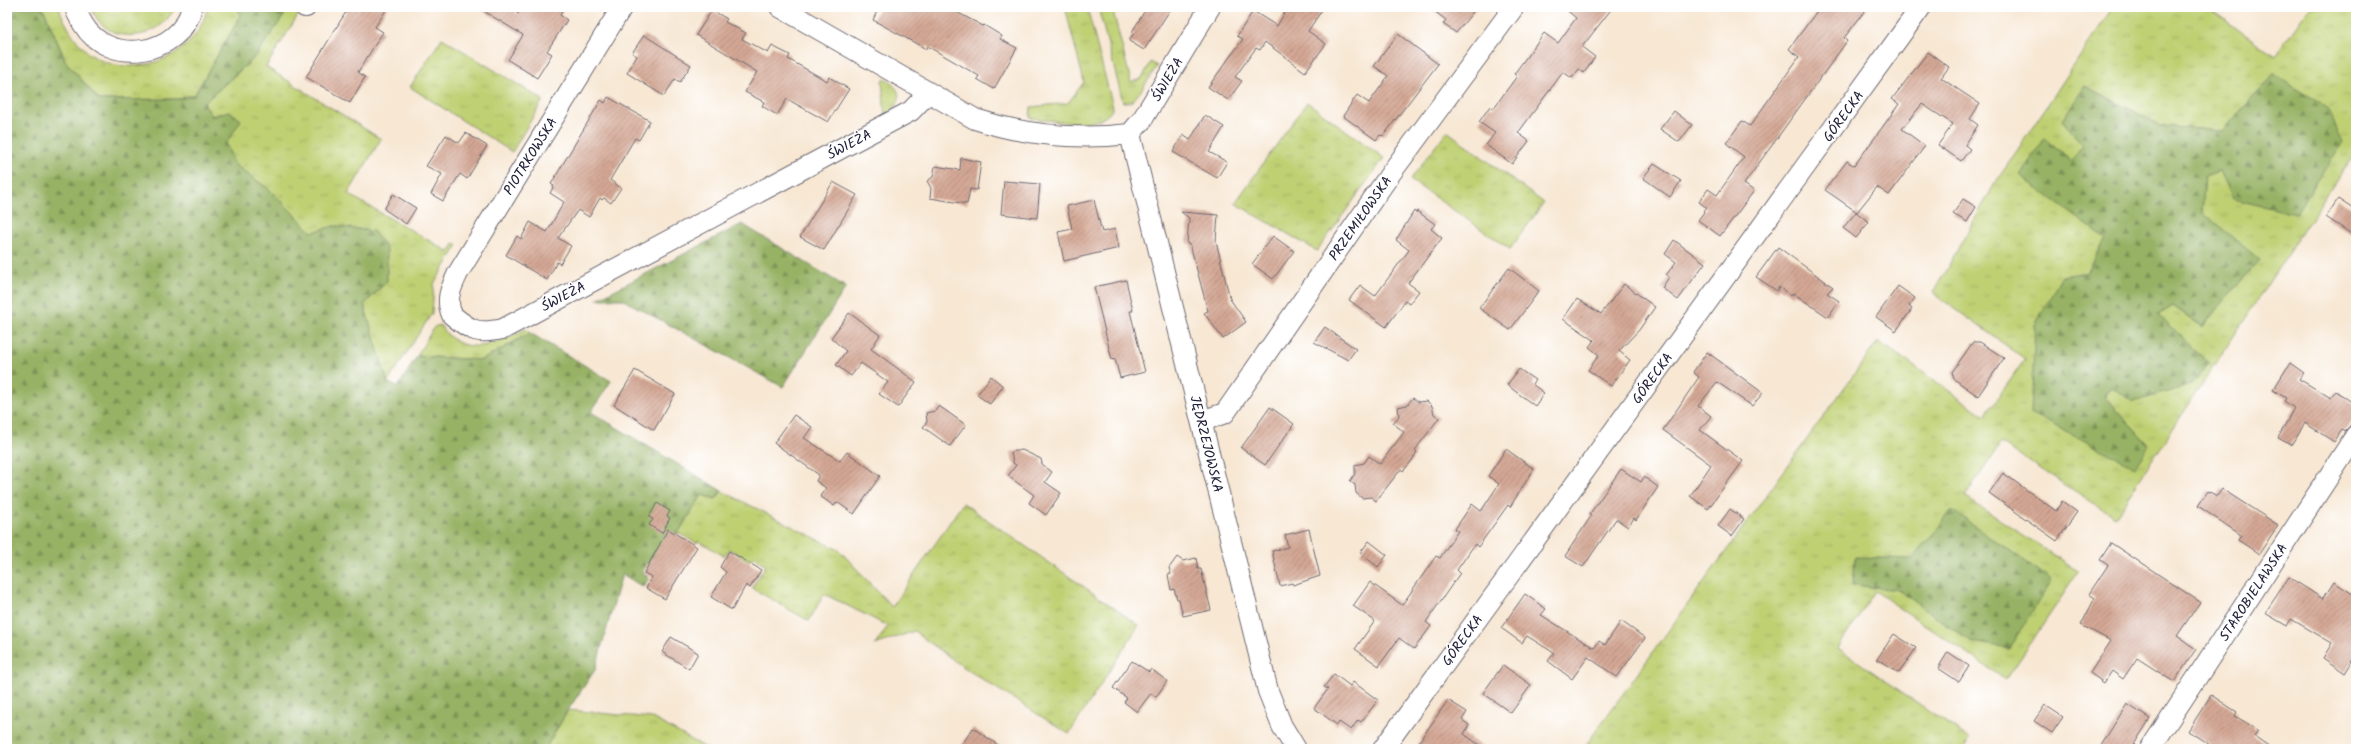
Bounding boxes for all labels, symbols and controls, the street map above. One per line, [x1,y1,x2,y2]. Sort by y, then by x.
street label: ŚWIEŻA [1146,53,1190,106]
street label: GÓRECKA [1818,86,1870,147]
street label: PIOTRKOWSKA [498,113,564,200]
street label: ŚWIEŻA [823,124,876,166]
street label: PRZEMIŁOWSKA [1323,172,1398,265]
street label: ŚWIEŻA [537,276,590,318]
street label: GÓRECKA [1627,348,1679,409]
street label: JĘDRZEJOWSKA [1183,393,1229,495]
street label: STAROBIELAWSKA [2214,539,2294,646]
street label: GÓRECKA [1437,610,1489,671]

